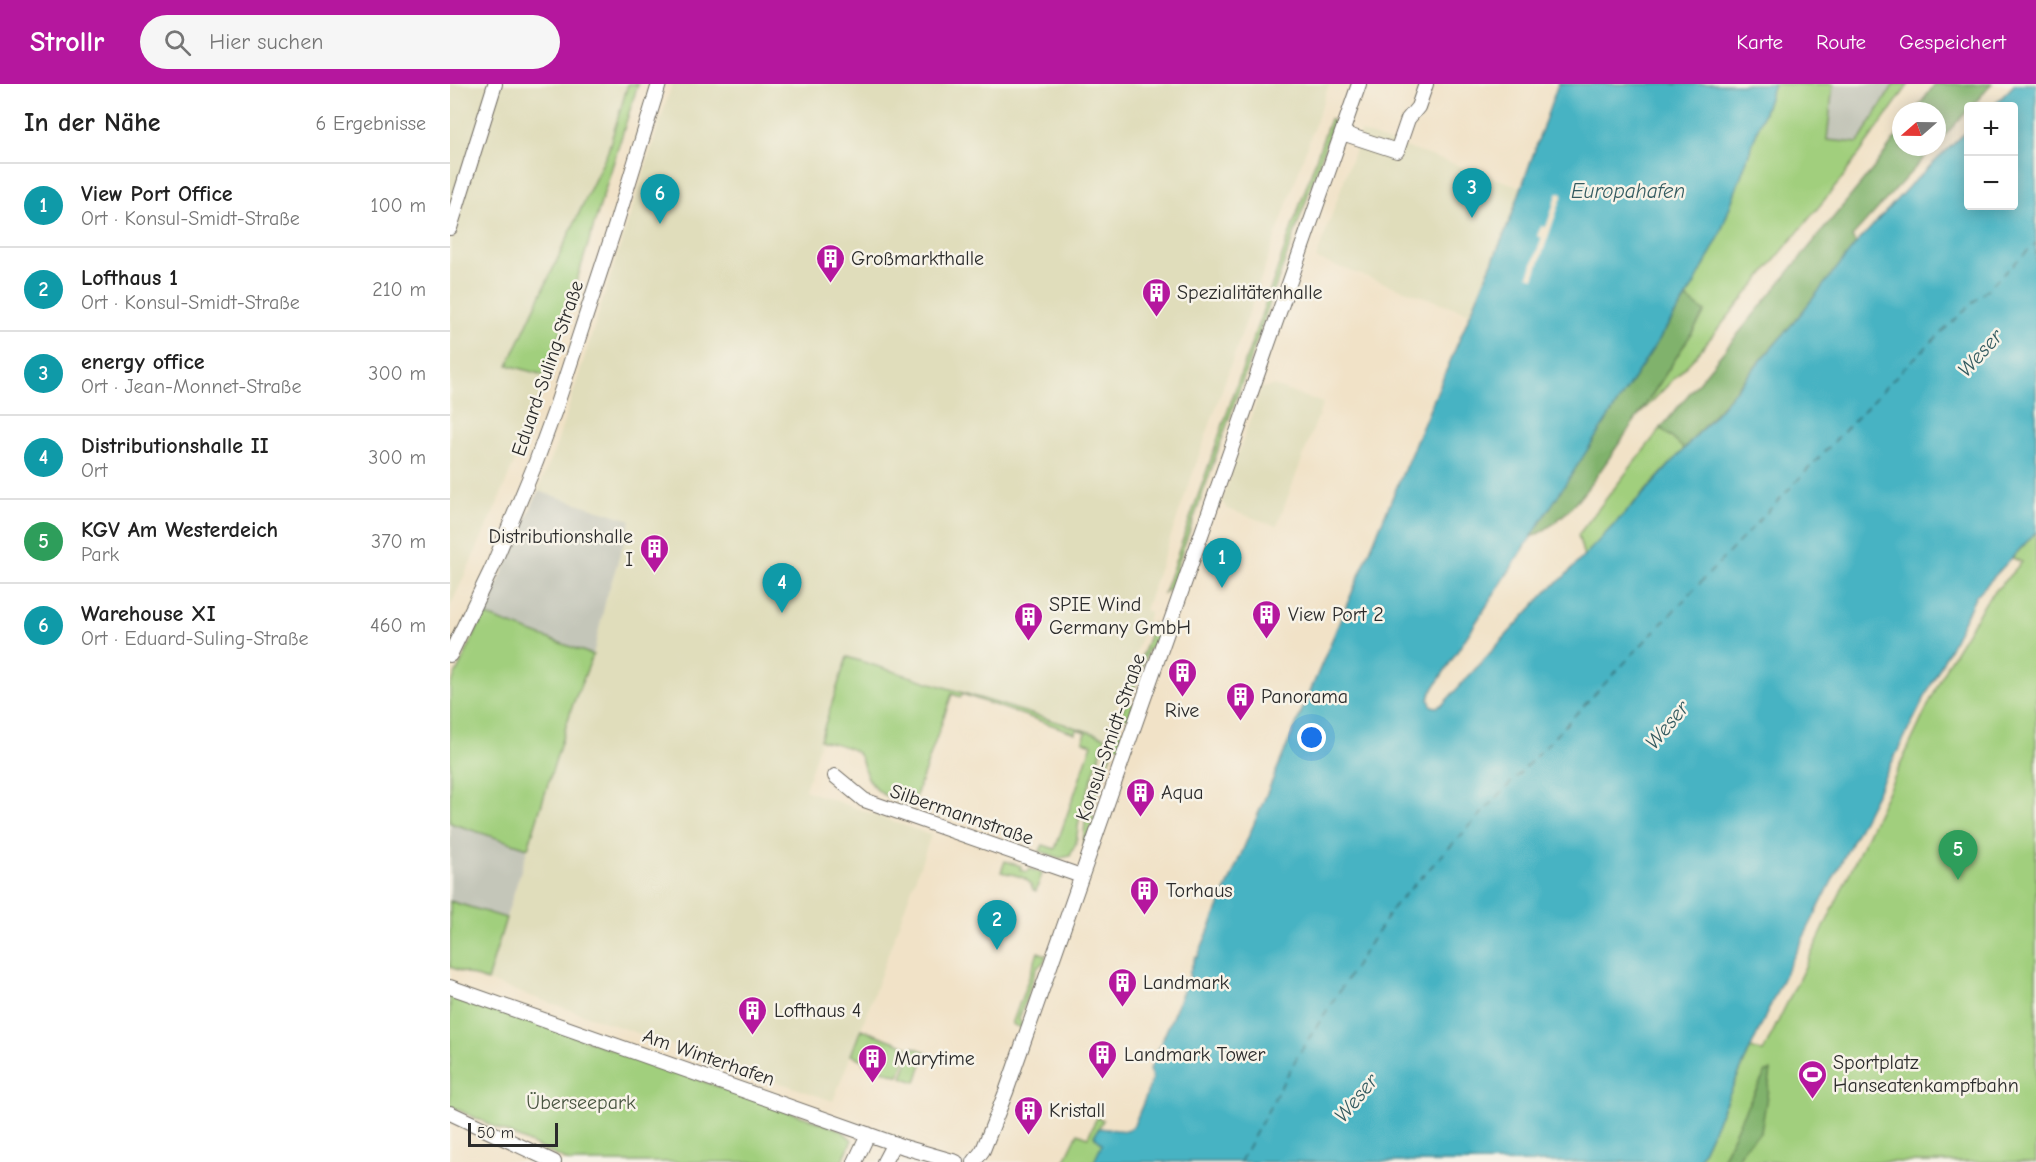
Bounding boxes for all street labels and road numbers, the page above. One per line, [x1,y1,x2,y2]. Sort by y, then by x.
street label: Eduard-Suling-Straße [507,277,588,459]
street label: Konsul-Smidt-Straße [1071,650,1150,824]
street label: Silbermannstraße [887,779,1037,850]
street label: Am Winterhafen [640,1024,778,1091]

